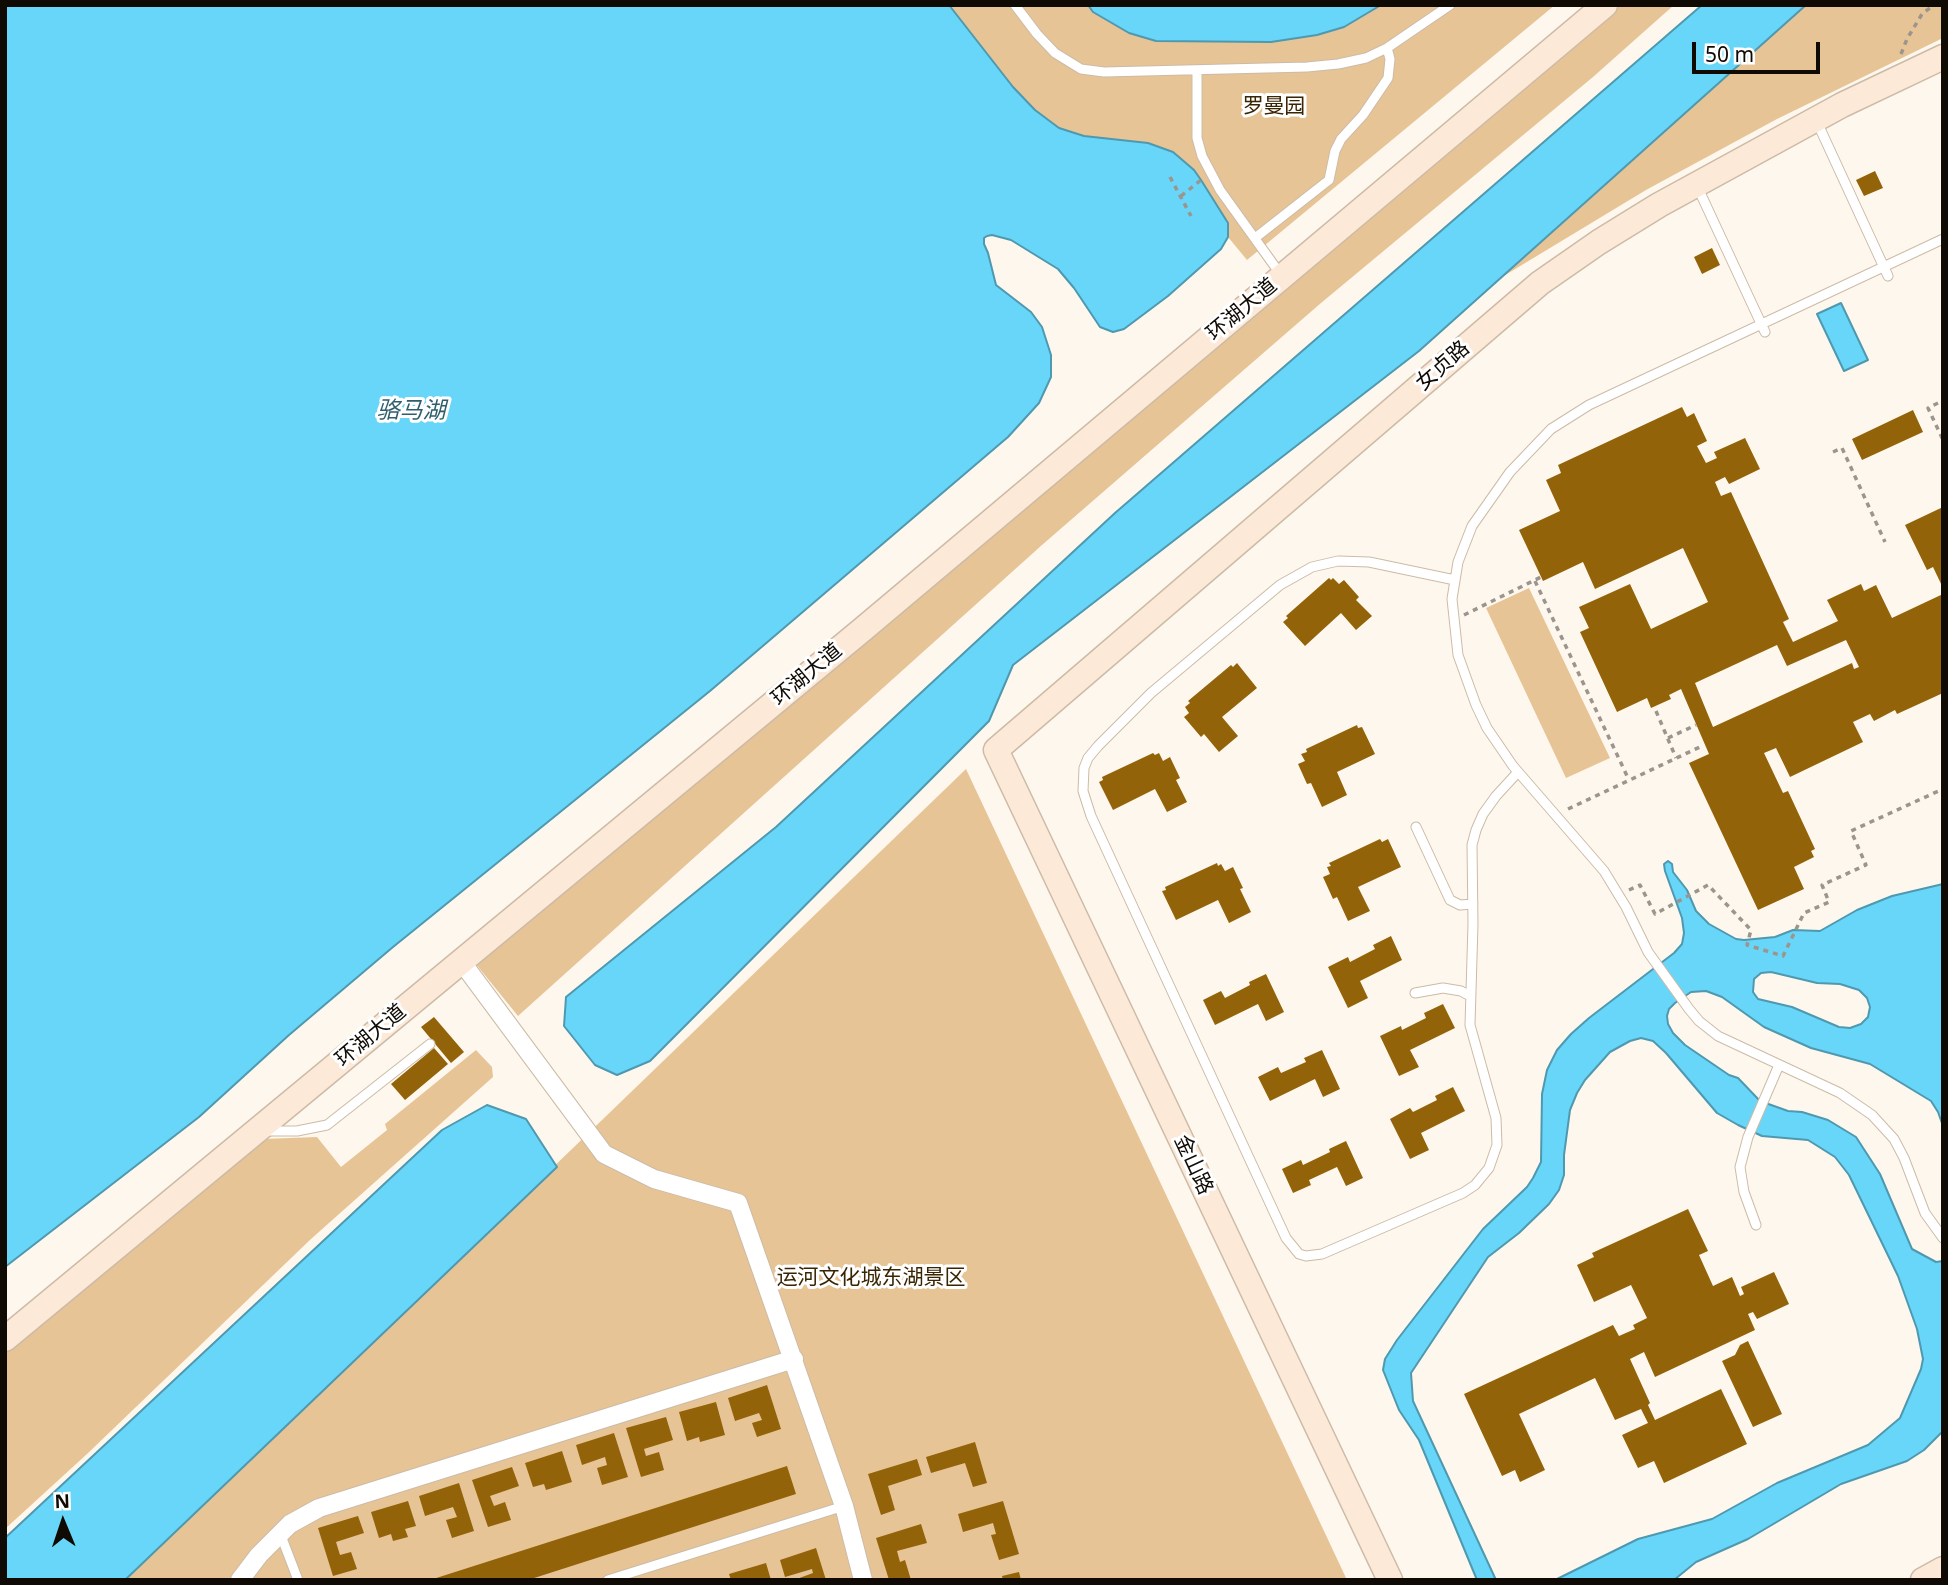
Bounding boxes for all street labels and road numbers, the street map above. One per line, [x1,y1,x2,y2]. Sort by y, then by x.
street label: 环湖大道 [1202,273,1282,347]
street label: 女贞路 [1411,336,1475,396]
street label: 环湖大道 [767,638,847,712]
street label: 环湖大道 [331,999,411,1073]
street label: 金山路 [1168,1131,1218,1199]

